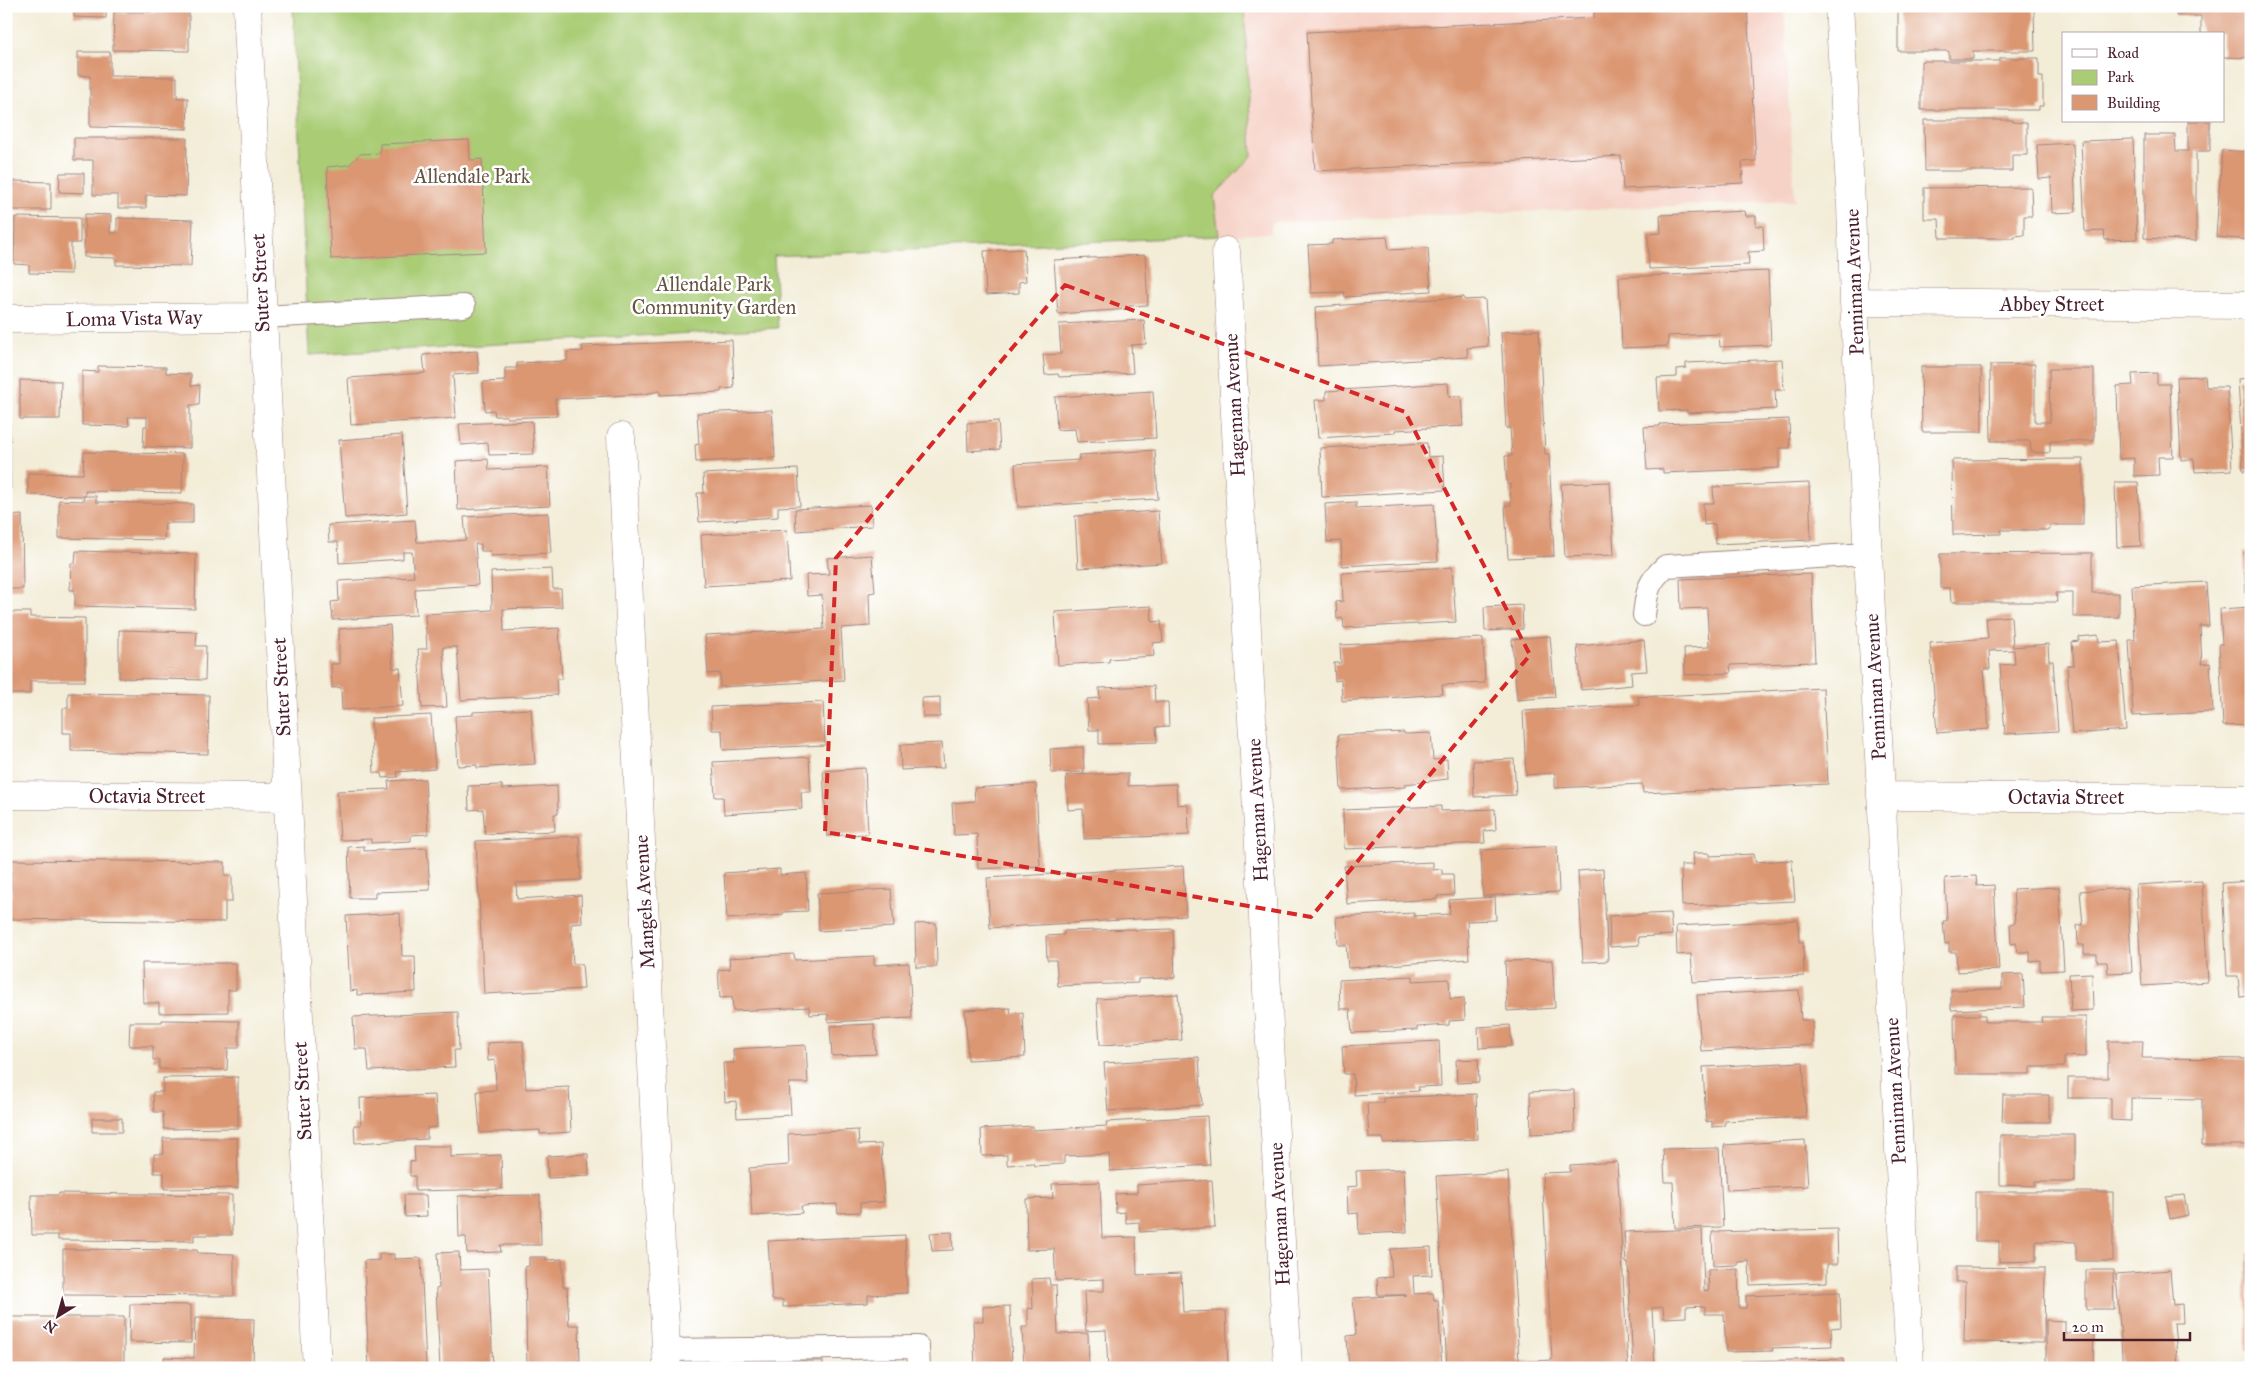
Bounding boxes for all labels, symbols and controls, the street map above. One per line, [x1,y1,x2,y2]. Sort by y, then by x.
legend [2062,32,2224,122]
text: Road [2107,44,2139,62]
text: Park [2107,68,2134,86]
text: Building [2107,94,2161,112]
park label: Allendale Park [413,164,531,188]
street label: Penniman Avenue [1839,208,1869,356]
street label: Suter Street [245,233,275,333]
park label: Allendale Park Community Garden [632,272,796,319]
street label: Abbey Street [1999,292,2104,316]
street label: Loma Vista Way [65,305,203,331]
street label: Hageman Avenue [1218,332,1251,477]
street label: Penniman Avenue [1859,613,1891,761]
street label: Suter Street [266,637,296,737]
street label: Hageman Avenue [1241,737,1274,882]
street label: Octavia Street [89,784,205,808]
street label: Octavia Street [2008,785,2124,809]
street label: Mangels Avenue [628,834,661,970]
street label: Penniman Avenue [1879,1017,1911,1165]
street label: Suter Street [287,1041,317,1141]
street label: Hageman Avenue [1263,1141,1296,1286]
north arrow [32,1292,82,1342]
scale bar [2064,1309,2191,1341]
text: N [41,1316,60,1336]
text: 20 m [2072,1318,2104,1336]

